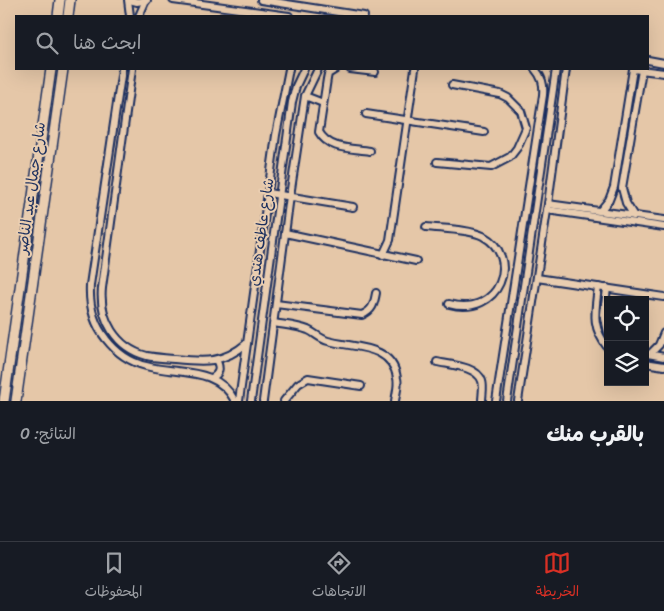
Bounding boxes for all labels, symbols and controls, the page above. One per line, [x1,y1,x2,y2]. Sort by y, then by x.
search box [15,15,649,70]
text: ابحث هنا [73,26,141,59]
icon: search [33,29,61,57]
street label: شارع جمال عبد الناصر [9,120,53,257]
street label: شارع عاطف هندي [241,176,281,288]
map controls [604,296,649,386]
button: locate [604,296,649,341]
button: layers [604,341,649,386]
text: بالقرب منك [546,415,644,453]
text: النتائج: 0 [20,419,76,448]
tab: المحفوظات [85,549,142,604]
tab: الاتجاهات [312,549,366,604]
tab: الخريطة [536,549,579,604]

